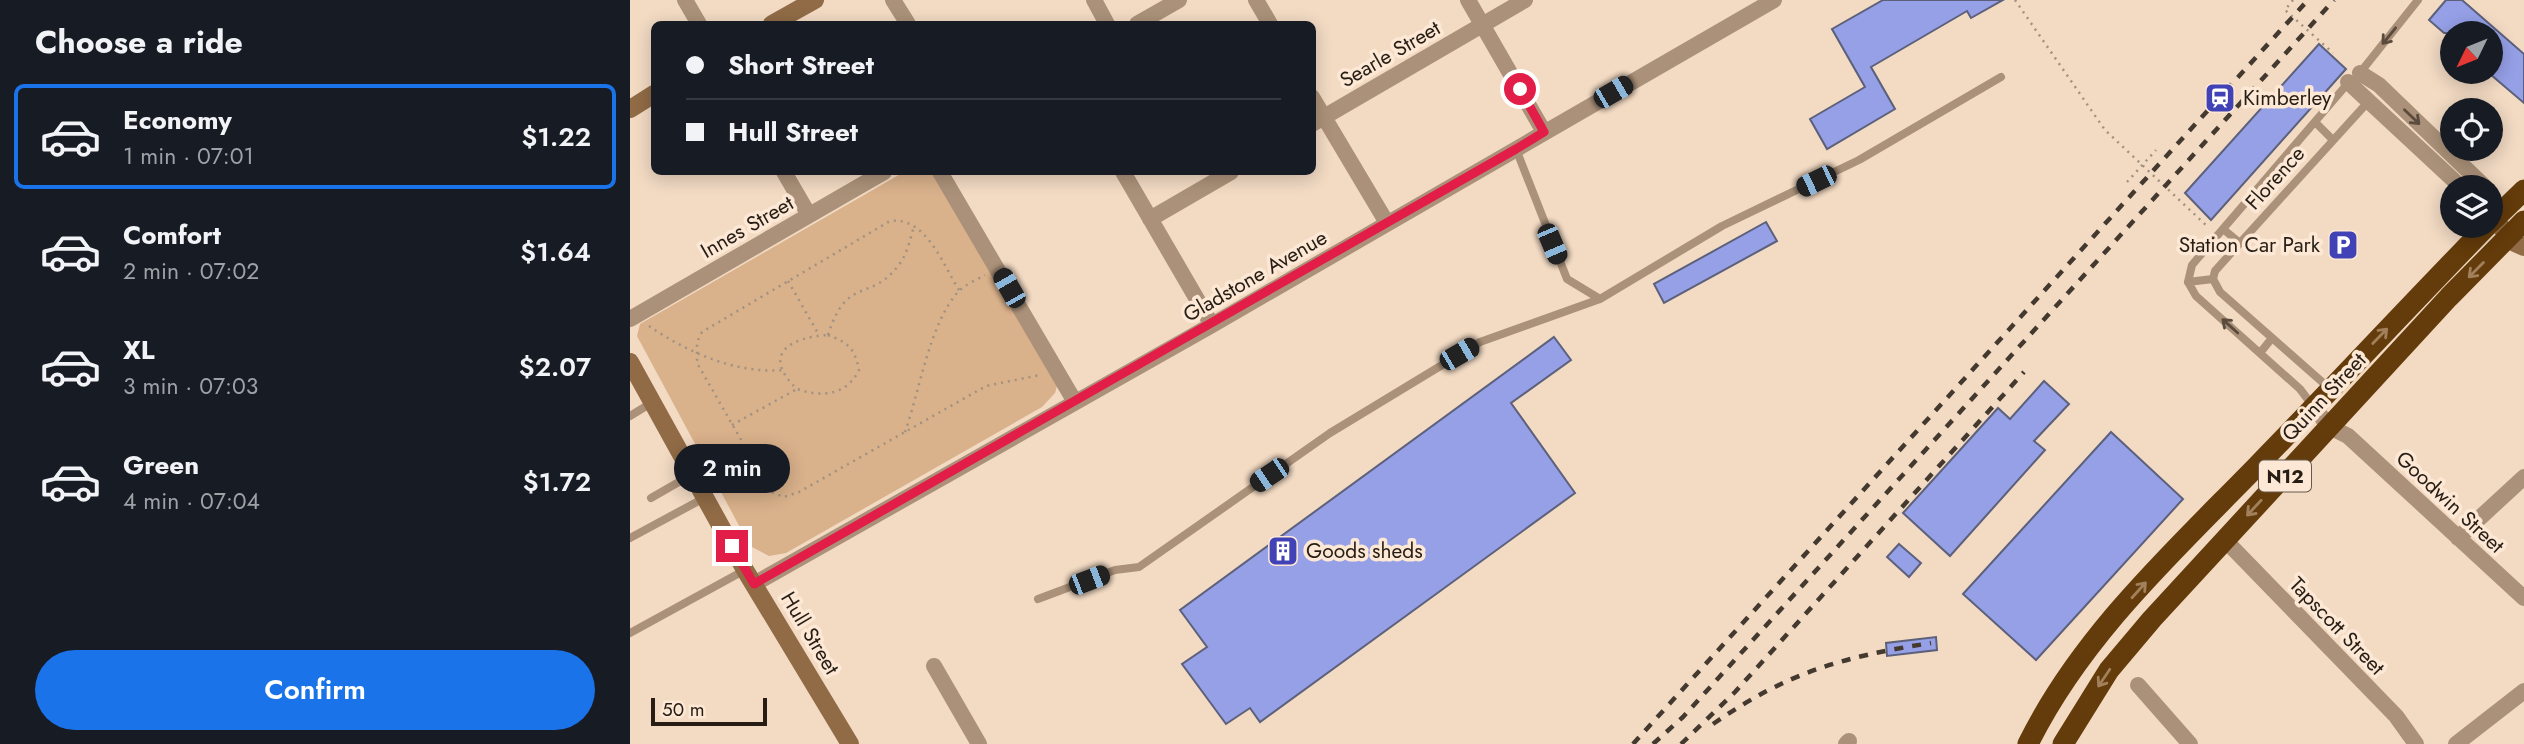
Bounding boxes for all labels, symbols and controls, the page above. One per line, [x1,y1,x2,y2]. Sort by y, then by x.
street label: Searle Street [1334,13,1446,95]
text: Choose a ride [35,19,243,65]
north arrow [2440,21,2502,84]
map controls [2440,21,2503,238]
one-way arrow [2382,27,2397,45]
text: Short Street [728,46,874,84]
car [1590,72,1637,112]
route start [1504,73,1536,105]
station icon: Kimberley [2203,81,2237,115]
place label: Kimberley [2243,83,2332,113]
button: locate [2440,98,2503,161]
text: Economy [123,101,232,139]
icon: car [39,105,102,168]
one-way arrow [2403,109,2420,126]
text: Hull Street [728,113,858,151]
text: $1.22 [522,118,591,156]
text: 1 min · 07:01 [123,139,254,173]
street label: Florence [2238,139,2312,216]
car [1793,162,1840,200]
button: layers [2440,175,2503,238]
street label: Innes Street [695,188,799,266]
text: Comfort [123,216,221,254]
icon: car [39,220,102,283]
car [1535,221,1570,267]
street label: Gladstone Avenue [1177,222,1333,329]
parking icon: Station Car Park [2326,228,2360,262]
place label: Station Car Park [2179,230,2321,260]
text: $1.64 [520,233,591,271]
text: 2 min · 07:02 [123,254,259,288]
one-way arrow [2468,261,2485,278]
car [990,265,1029,311]
one-way arrow [2222,318,2239,335]
one-way arrow [2371,328,2388,345]
text: XL [123,331,155,369]
car [1436,334,1483,374]
icon: car [39,335,102,398]
street label: Quinn Street [2275,346,2373,448]
text: $2.07 [519,348,591,386]
text: 3 min · 07:03 [123,369,258,403]
callout: 2 min [674,444,790,494]
street label: Goodwin Street [2389,444,2511,560]
text: Green [123,446,199,484]
icon: car [39,450,102,513]
text: 2 min [702,451,762,485]
car [1246,455,1293,495]
road number: N12 [2259,461,2311,491]
text: $1.72 [523,463,591,501]
text: 4 min · 07:04 [123,484,260,518]
one-way arrow [2246,499,2263,516]
route end [716,530,748,562]
building icon: Goods sheds [1266,534,1300,568]
place label: Goods sheds [1306,536,1423,566]
car [1066,563,1113,597]
street label: Tapscott Street [2282,570,2392,682]
one-way arrow [2131,581,2147,599]
street label: Hull Street [773,586,847,680]
button: Confirm [35,650,595,730]
one-way arrow [2096,668,2111,687]
scale bar [651,695,766,727]
text: 50 m [662,696,705,723]

